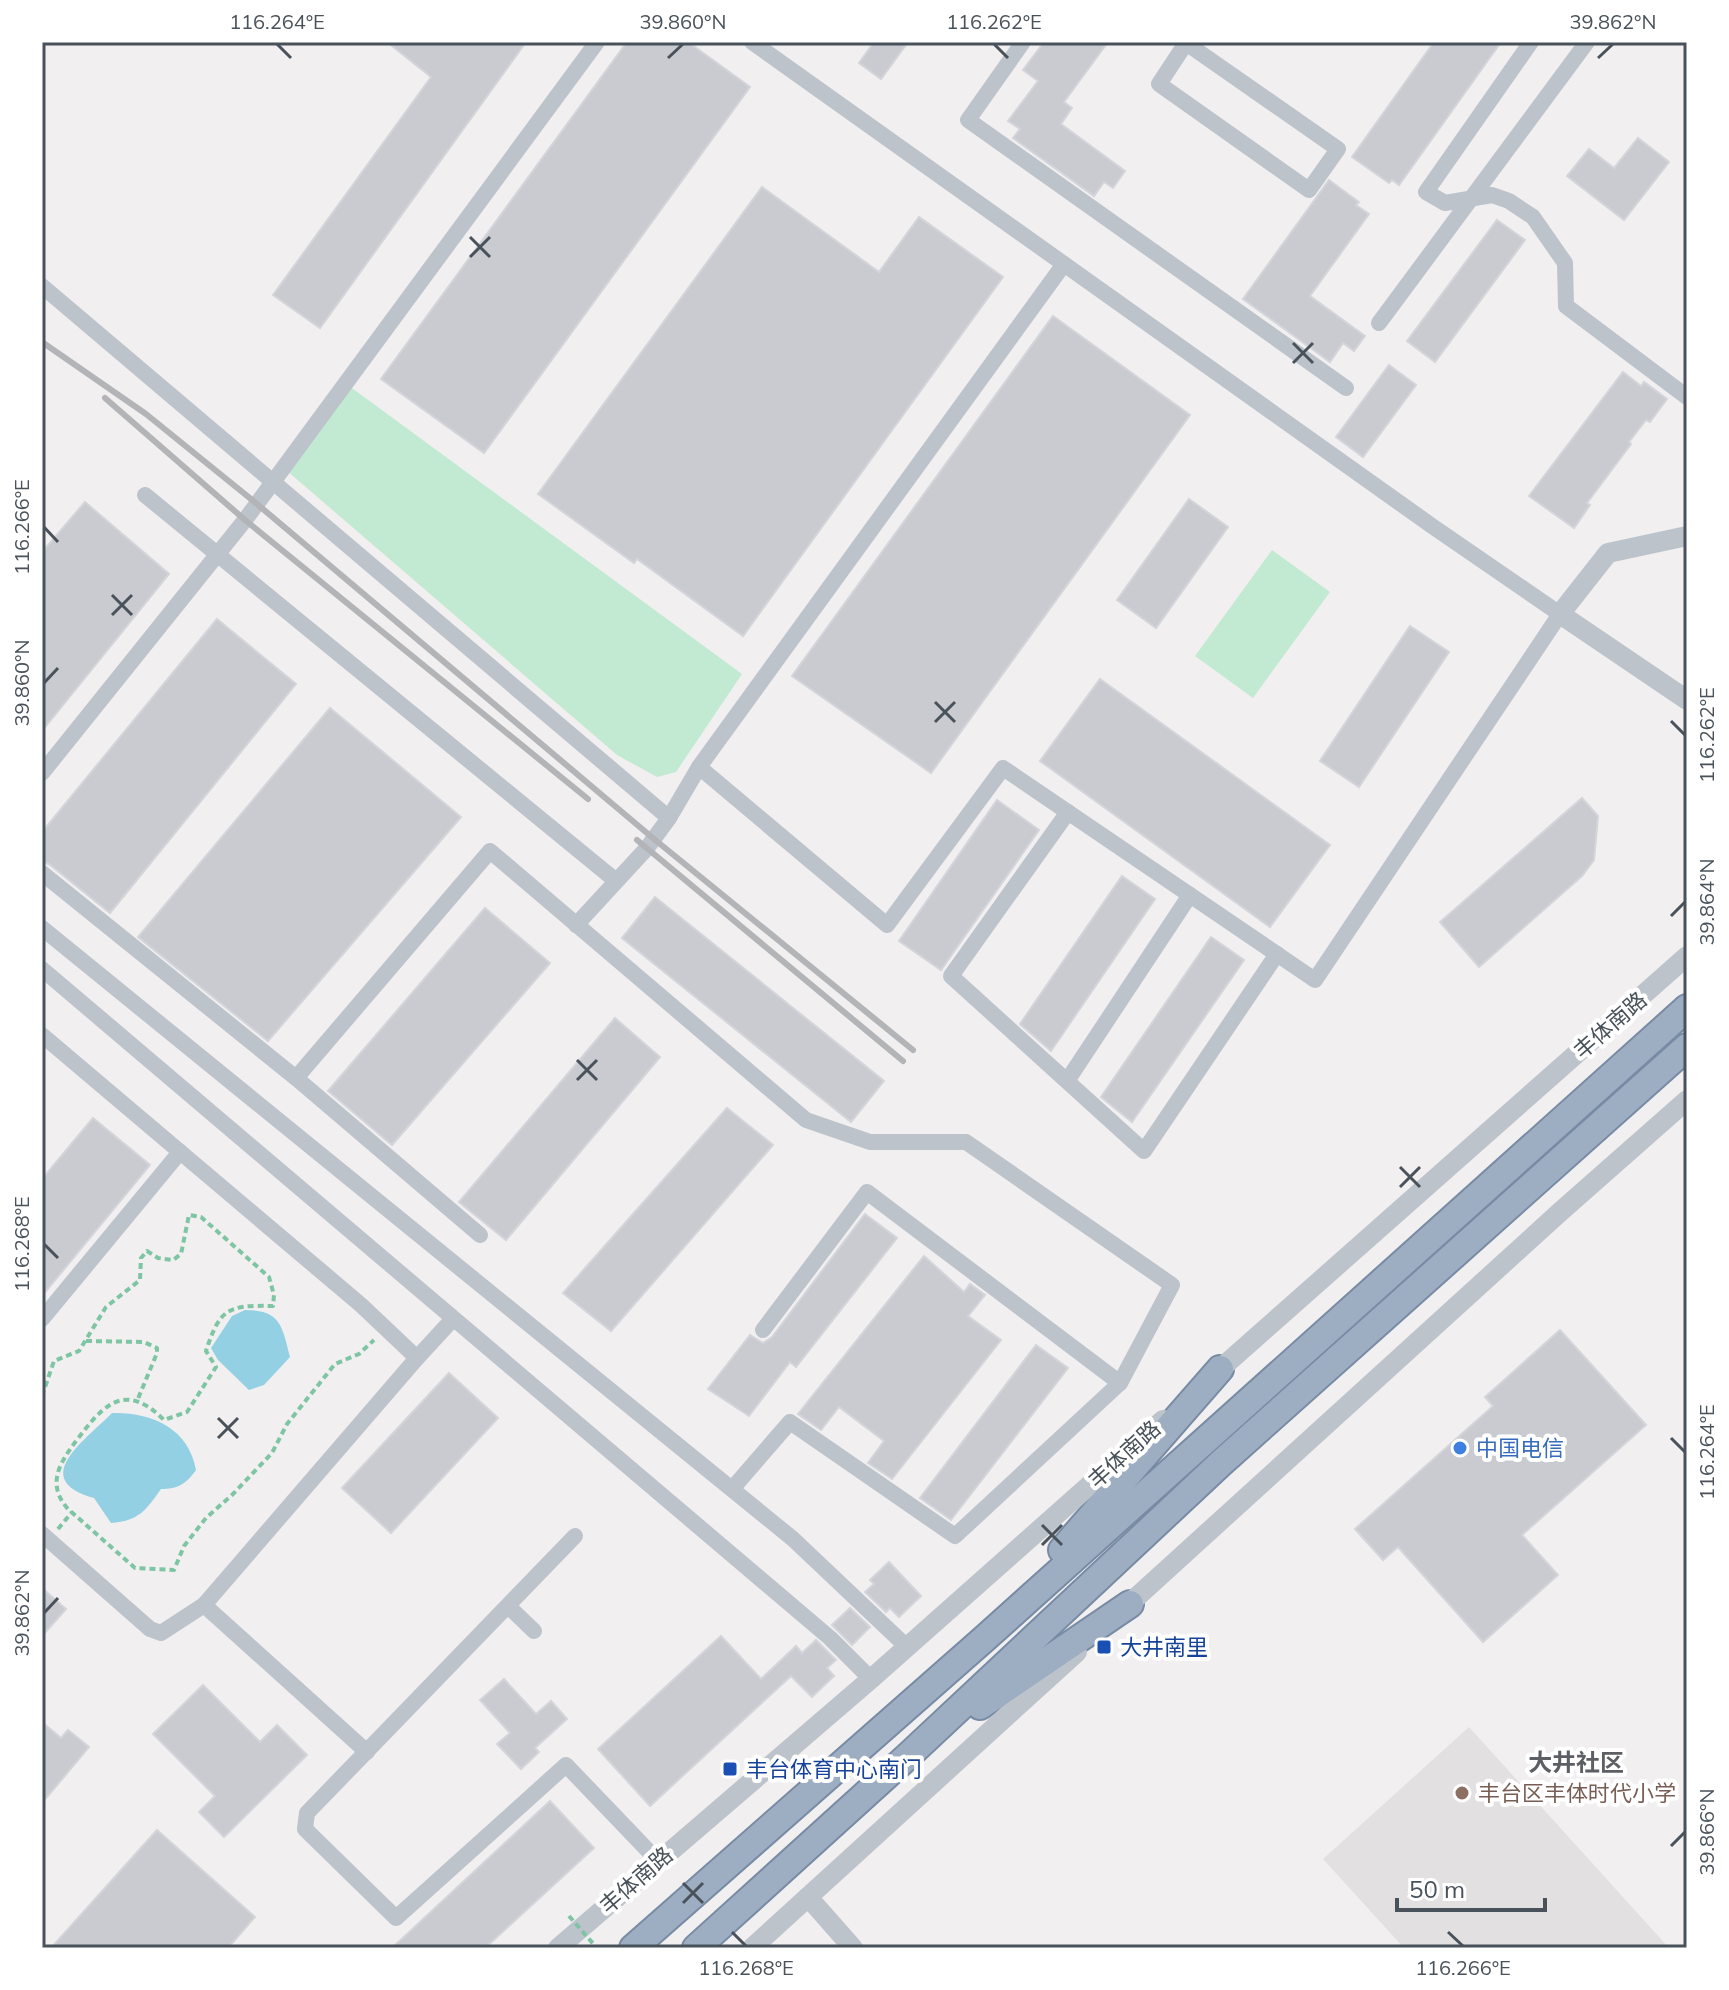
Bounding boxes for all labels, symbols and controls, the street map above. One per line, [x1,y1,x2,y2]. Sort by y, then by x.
text: 116.264°E [229,9,325,34]
text: 39.860°N [640,9,726,34]
text: 116.262°E [946,9,1042,34]
text: 39.862°N [1570,9,1656,34]
text: 116.266°E [9,479,34,575]
text: 39.860°N [9,640,34,726]
text: 116.262°E [1694,687,1719,783]
text: 39.864°N [1694,859,1719,945]
street label: 丰体南路 [1568,986,1652,1064]
text: 116.268°E [9,1196,34,1292]
text: 116.264°E [1694,1404,1719,1500]
street label: 丰体南路 [1082,1414,1166,1494]
place label: 中国电信 [1476,1434,1564,1462]
marker: 中国电信 [1451,1439,1469,1457]
text: 39.862°N [9,1570,34,1656]
place label: 大井南里 [1120,1633,1208,1661]
marker: 大井南里 [1095,1638,1113,1656]
district label: 大井社区 [1528,1747,1624,1777]
place label: 丰台体育中心南门 [746,1755,922,1783]
marker: 丰台体育中心南门 [721,1760,739,1778]
place label: 丰台区丰体时代小学 [1478,1779,1676,1807]
marker: 丰台区丰体时代小学 [1453,1784,1471,1802]
text: 39.866°N [1694,1789,1719,1875]
street label: 丰体南路 [594,1841,678,1919]
scale bar [1397,1862,1545,1912]
text: 50 m [1409,1874,1465,1904]
text: 116.268°E [698,1955,794,1980]
text: 116.266°E [1415,1955,1511,1980]

